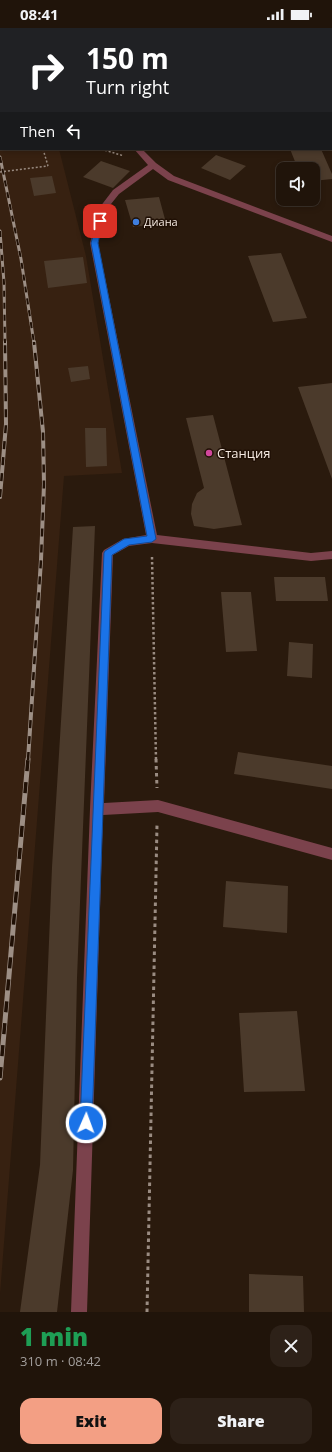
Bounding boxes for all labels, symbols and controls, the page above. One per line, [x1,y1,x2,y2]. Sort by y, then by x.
text: 08:41 [20,4,59,24]
text: 150 m [86,39,169,77]
icon: right [20,44,72,96]
text: Turn right [86,75,169,99]
icon: left [63,120,85,142]
text: Then [20,121,55,141]
map controls [276,162,320,206]
button: sound [276,162,320,206]
pin [83,204,117,238]
icon: arrive [89,210,111,232]
place label: Диана [144,214,178,229]
marker: Диана [131,217,141,227]
place label: Станция [217,444,270,462]
marker: Станция [204,448,214,458]
position arrow [65,1102,107,1144]
text: 1 min [20,1320,88,1353]
button: close [270,1325,312,1367]
text: 310 m · 08:42 [20,1352,101,1370]
button: Exit [20,1398,162,1444]
button: Share [170,1398,312,1444]

